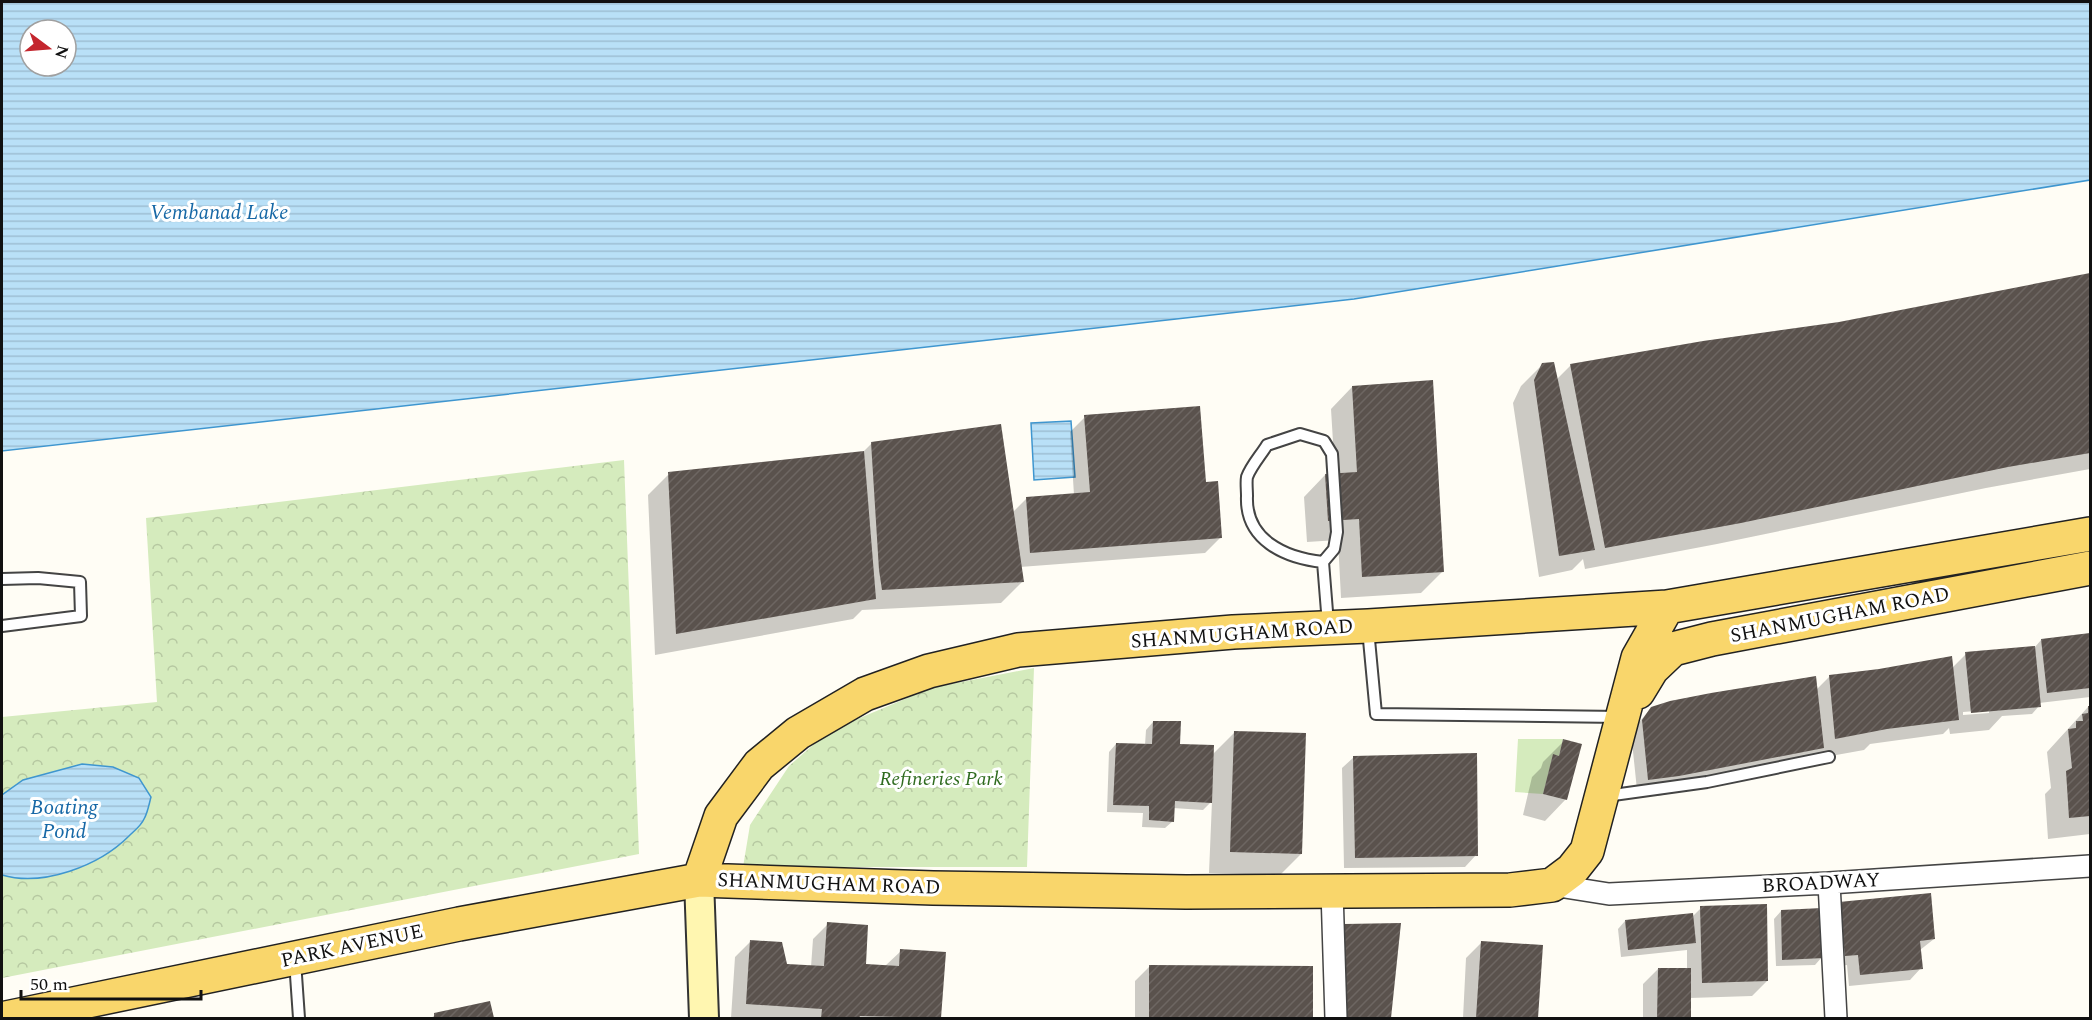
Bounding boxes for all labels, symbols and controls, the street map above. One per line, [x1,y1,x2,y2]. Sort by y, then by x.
north arrow [18,18,78,78]
text: N [48,42,75,61]
water label: Vembanad Lake [150,197,288,229]
street label: SHANMUGHAM ROAD [1728,579,1952,651]
street label: SHANMUGHAM ROAD [1130,611,1354,657]
park label: Refineries Park [879,764,1003,794]
water label: Boating Pond [30,792,98,848]
street label: SHANMUGHAM ROAD [717,865,941,903]
street label: BROADWAY [1761,865,1881,901]
street label: PARK AVENUE [278,916,426,976]
scale bar [21,963,201,1001]
text: 50 m [30,971,68,998]

